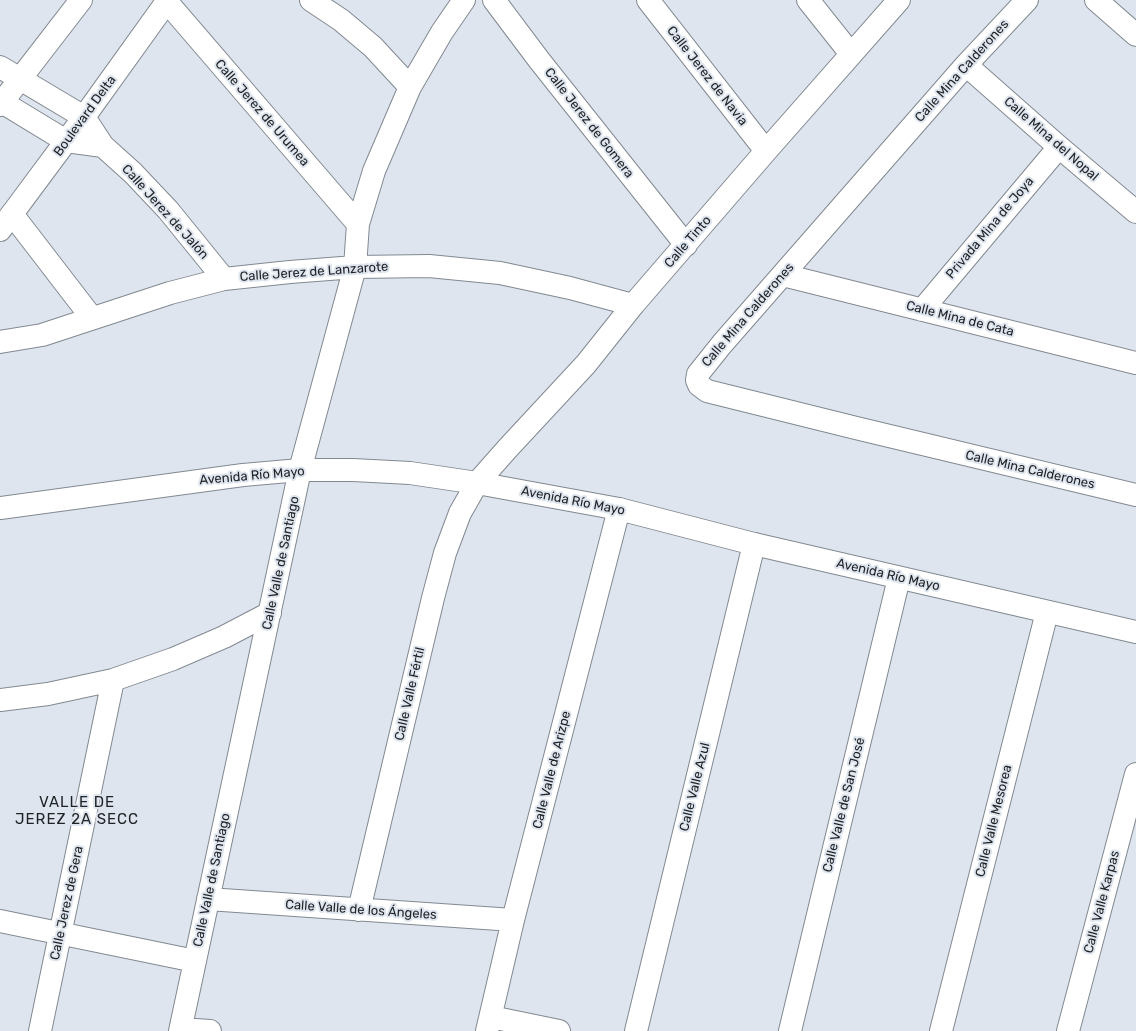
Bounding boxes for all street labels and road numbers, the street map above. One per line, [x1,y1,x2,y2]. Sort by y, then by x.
street label: Calle Mina Calderones [912,17,1012,125]
street label: Calle Jerez de Navia [663,23,751,129]
street label: Calle Jerez de Urumea [211,57,313,169]
street label: Calle Jerez de Gomera [541,65,637,181]
street label: Boulevard Delta [51,73,119,159]
street label: Calle Mina del Nopal [1001,94,1101,184]
street label: Calle Jerez de Jalón [118,161,212,263]
street label: Privada Mina de Joya [943,174,1037,282]
street label: Calle Tinto [661,213,715,271]
street label: Calle Jerez de Lanzarote [239,259,389,285]
street label: Calle Mina Calderones [699,260,797,370]
street label: Calle Mina de Cata [904,298,1016,340]
street label: Calle Mina Calderones [964,448,1096,492]
street label: Avenida Río Mayo [199,464,305,488]
street label: Avenida Río Mayo [520,483,626,519]
street label: Calle Valle de Santiago [259,495,303,631]
street label: Avenida Río Mayo [835,556,941,594]
street label: Calle Valle Fértil [392,646,428,742]
street label: Calle Valle de Arizpe [530,709,574,831]
street label: Calle Valle de San José [820,736,868,874]
street label: Calle Valle Azul [676,741,714,833]
street label: Calle Valle Mesorea [972,763,1016,879]
street label: Calle Valle de Santiago [190,812,234,948]
street label: Calle Jerez de Gera [47,844,87,962]
street label: Calle Valle Karpas [1081,849,1123,955]
street label: Calle Valle de los Ángeles [285,897,437,923]

